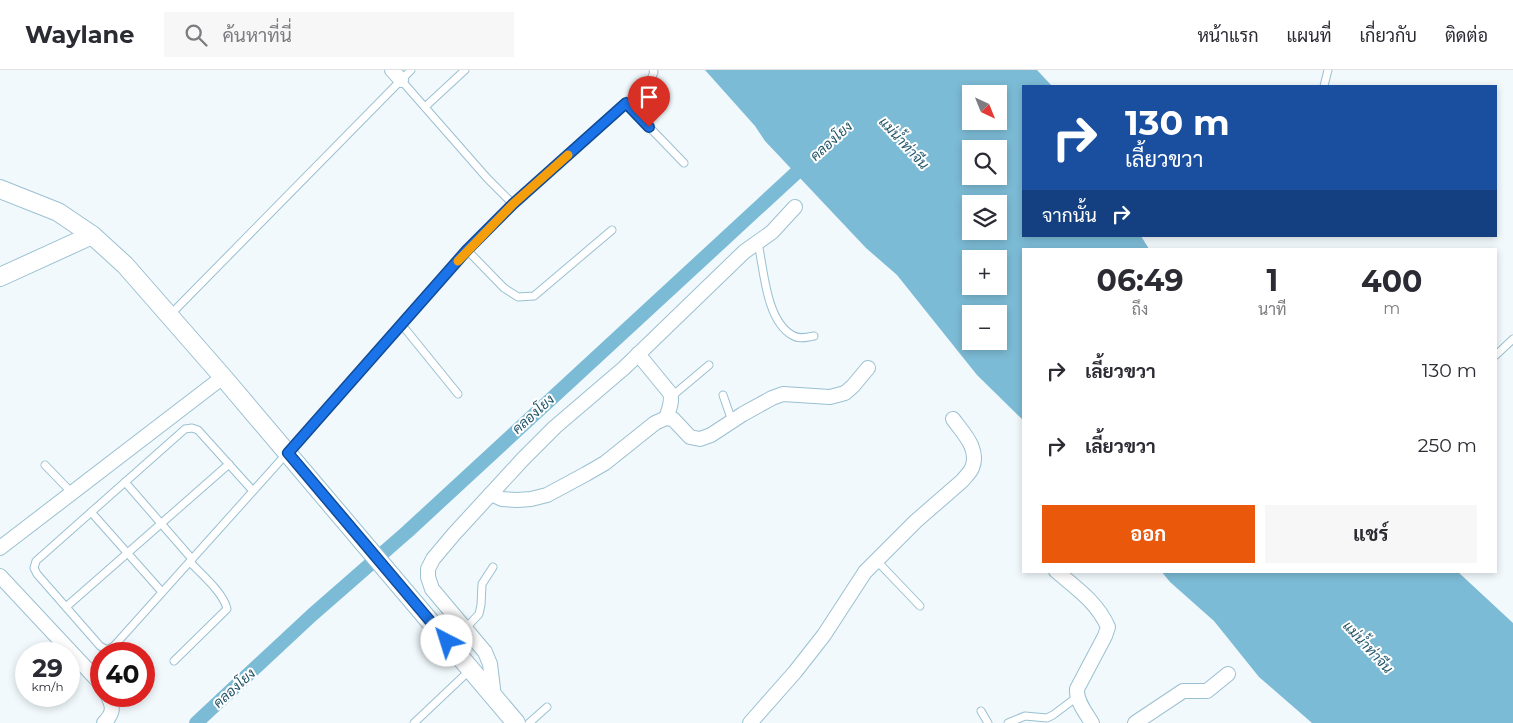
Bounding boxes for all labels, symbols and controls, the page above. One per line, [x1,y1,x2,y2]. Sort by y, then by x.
search box [164,12,514,57]
text: Waylane [25,20,134,49]
icon: search [182,21,210,49]
text: ค้นหาที่นี่ [222,24,292,47]
text: หน้าแรก [1197,25,1259,47]
text: แผนที่ [1287,25,1331,47]
text: เกี่ยวกับ [1359,25,1417,47]
text: ติดต่อ [1445,25,1488,47]
pin [628,76,670,127]
icon: arrive [635,83,663,111]
north arrow [962,85,1008,130]
map controls [962,85,1007,350]
text: 130 m [1125,101,1230,144]
icon: right [1042,105,1107,170]
water label: แม่น้ำท่าจีน [875,111,935,173]
water label: คลองโยง [806,117,856,165]
button: search [962,140,1007,185]
text: เลี้ยวขวา [1125,146,1203,173]
button: layers [962,195,1007,240]
icon: right [1107,200,1135,228]
text: จากนั้น [1042,204,1097,227]
button: + [962,250,1007,295]
text: 06:49 [1097,262,1184,299]
text: 1 [1266,262,1278,299]
text: 400 [1361,263,1422,300]
text: m [1383,299,1400,318]
text: ถึง [1132,300,1148,319]
text: นาที [1258,300,1287,319]
button: − [962,305,1007,350]
icon: right [1042,357,1070,385]
text: 130 m [1422,359,1477,382]
text: เลี้ยวขวา [1085,360,1156,383]
water label: คลองโยง [508,390,558,438]
icon: right [1042,432,1070,460]
text: 250 m [1418,434,1477,457]
text: เลี้ยวขวา [1085,435,1156,458]
button: ออก [1042,505,1255,563]
button: แชร์ [1265,505,1477,563]
position arrow [420,614,472,666]
water label: แม่น้ำท่าจีน [1339,615,1399,677]
speed limit sign: 40 [90,642,155,707]
text: 29 [32,653,63,683]
water label: คลองโยง [209,664,259,712]
text: km/h [31,679,64,694]

